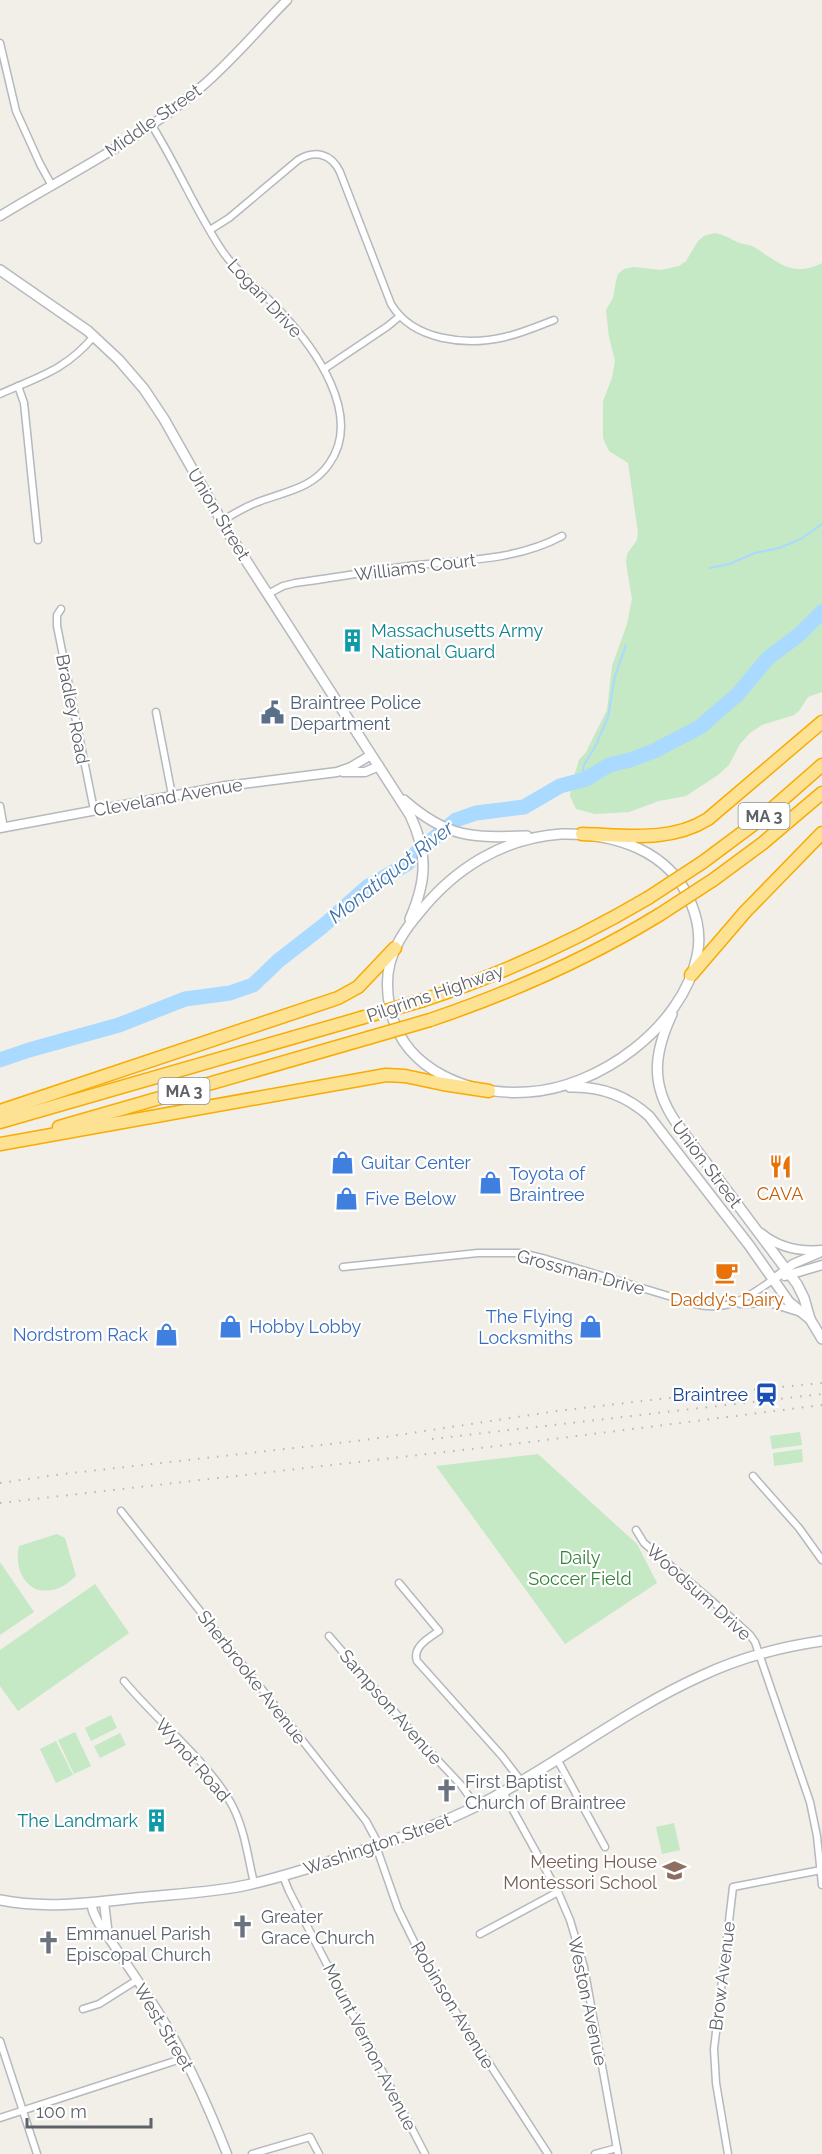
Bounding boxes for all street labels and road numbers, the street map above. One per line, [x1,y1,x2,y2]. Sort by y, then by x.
street label: Middle Street [101,79,205,161]
street label: Logan Drive [223,254,307,342]
street label: Union Street [183,464,255,564]
street label: Williams Court [353,549,477,585]
street label: Bradley Road [52,652,94,766]
street label: Cleveland Avenue [92,773,245,820]
road number: MA 3 [738,803,789,829]
street label: Pilgrims Highway [364,960,506,1026]
road number: MA 3 [158,1078,210,1104]
street label: Union Street [667,1116,747,1212]
street label: Grossman Drive [515,1245,648,1299]
street label: Woodsum Drive [642,1539,756,1645]
street label: Sherbrooke Avenue [193,1606,311,1748]
street label: Sampson Avenue [335,1645,447,1769]
street label: Wynot Road [151,1714,235,1806]
street label: Washington Street [301,1809,453,1879]
street label: Brow Avenue [705,1920,739,2032]
street label: Weston Avenue [564,1935,612,2068]
street label: Robinson Avenue [407,1938,500,2073]
street label: Mount Vernon Avenue [319,1960,421,2134]
street label: West Street [130,1980,198,2074]

